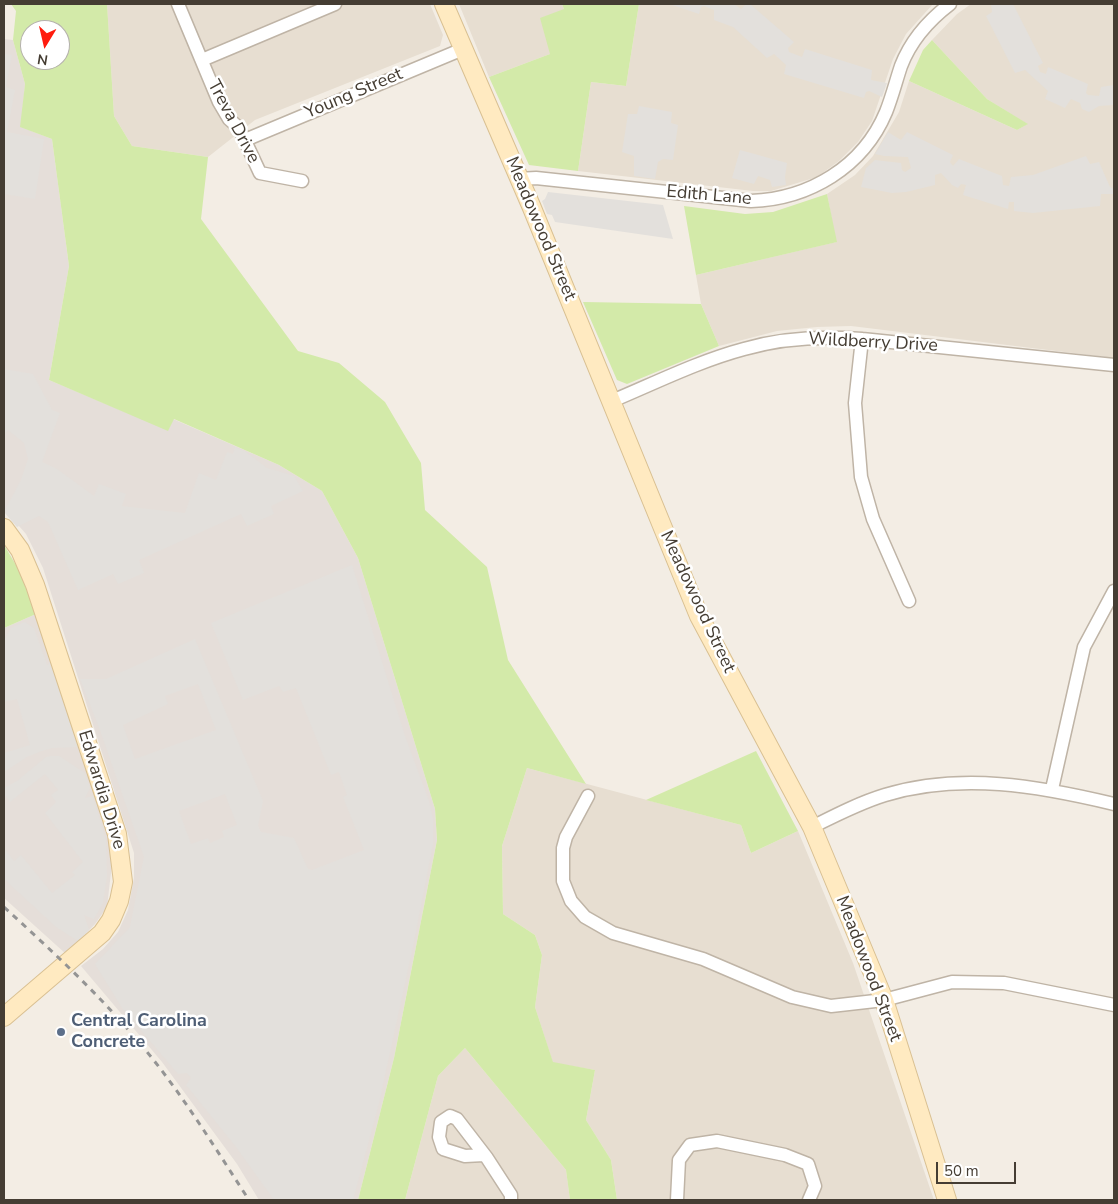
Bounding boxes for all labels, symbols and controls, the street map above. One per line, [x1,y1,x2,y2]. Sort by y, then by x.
north arrow [20,20,70,70]
text: N [36,49,49,70]
street label: Young Street [302,64,406,124]
street label: Treva Drive [202,77,264,167]
street label: Meadowood Street [500,154,580,304]
street label: Edith Lane [666,182,752,210]
street label: Wildberry Drive [808,329,938,357]
street label: Meadowood Street [655,528,739,676]
street label: Edwardia Drive [73,728,129,852]
street label: Meadowood Street [830,893,906,1045]
place label: Central Carolina Concrete [71,1011,207,1054]
marker: Central Carolina Concrete [55,1026,67,1038]
scale bar [938,1152,1018,1184]
text: 50 m [944,1161,979,1181]

